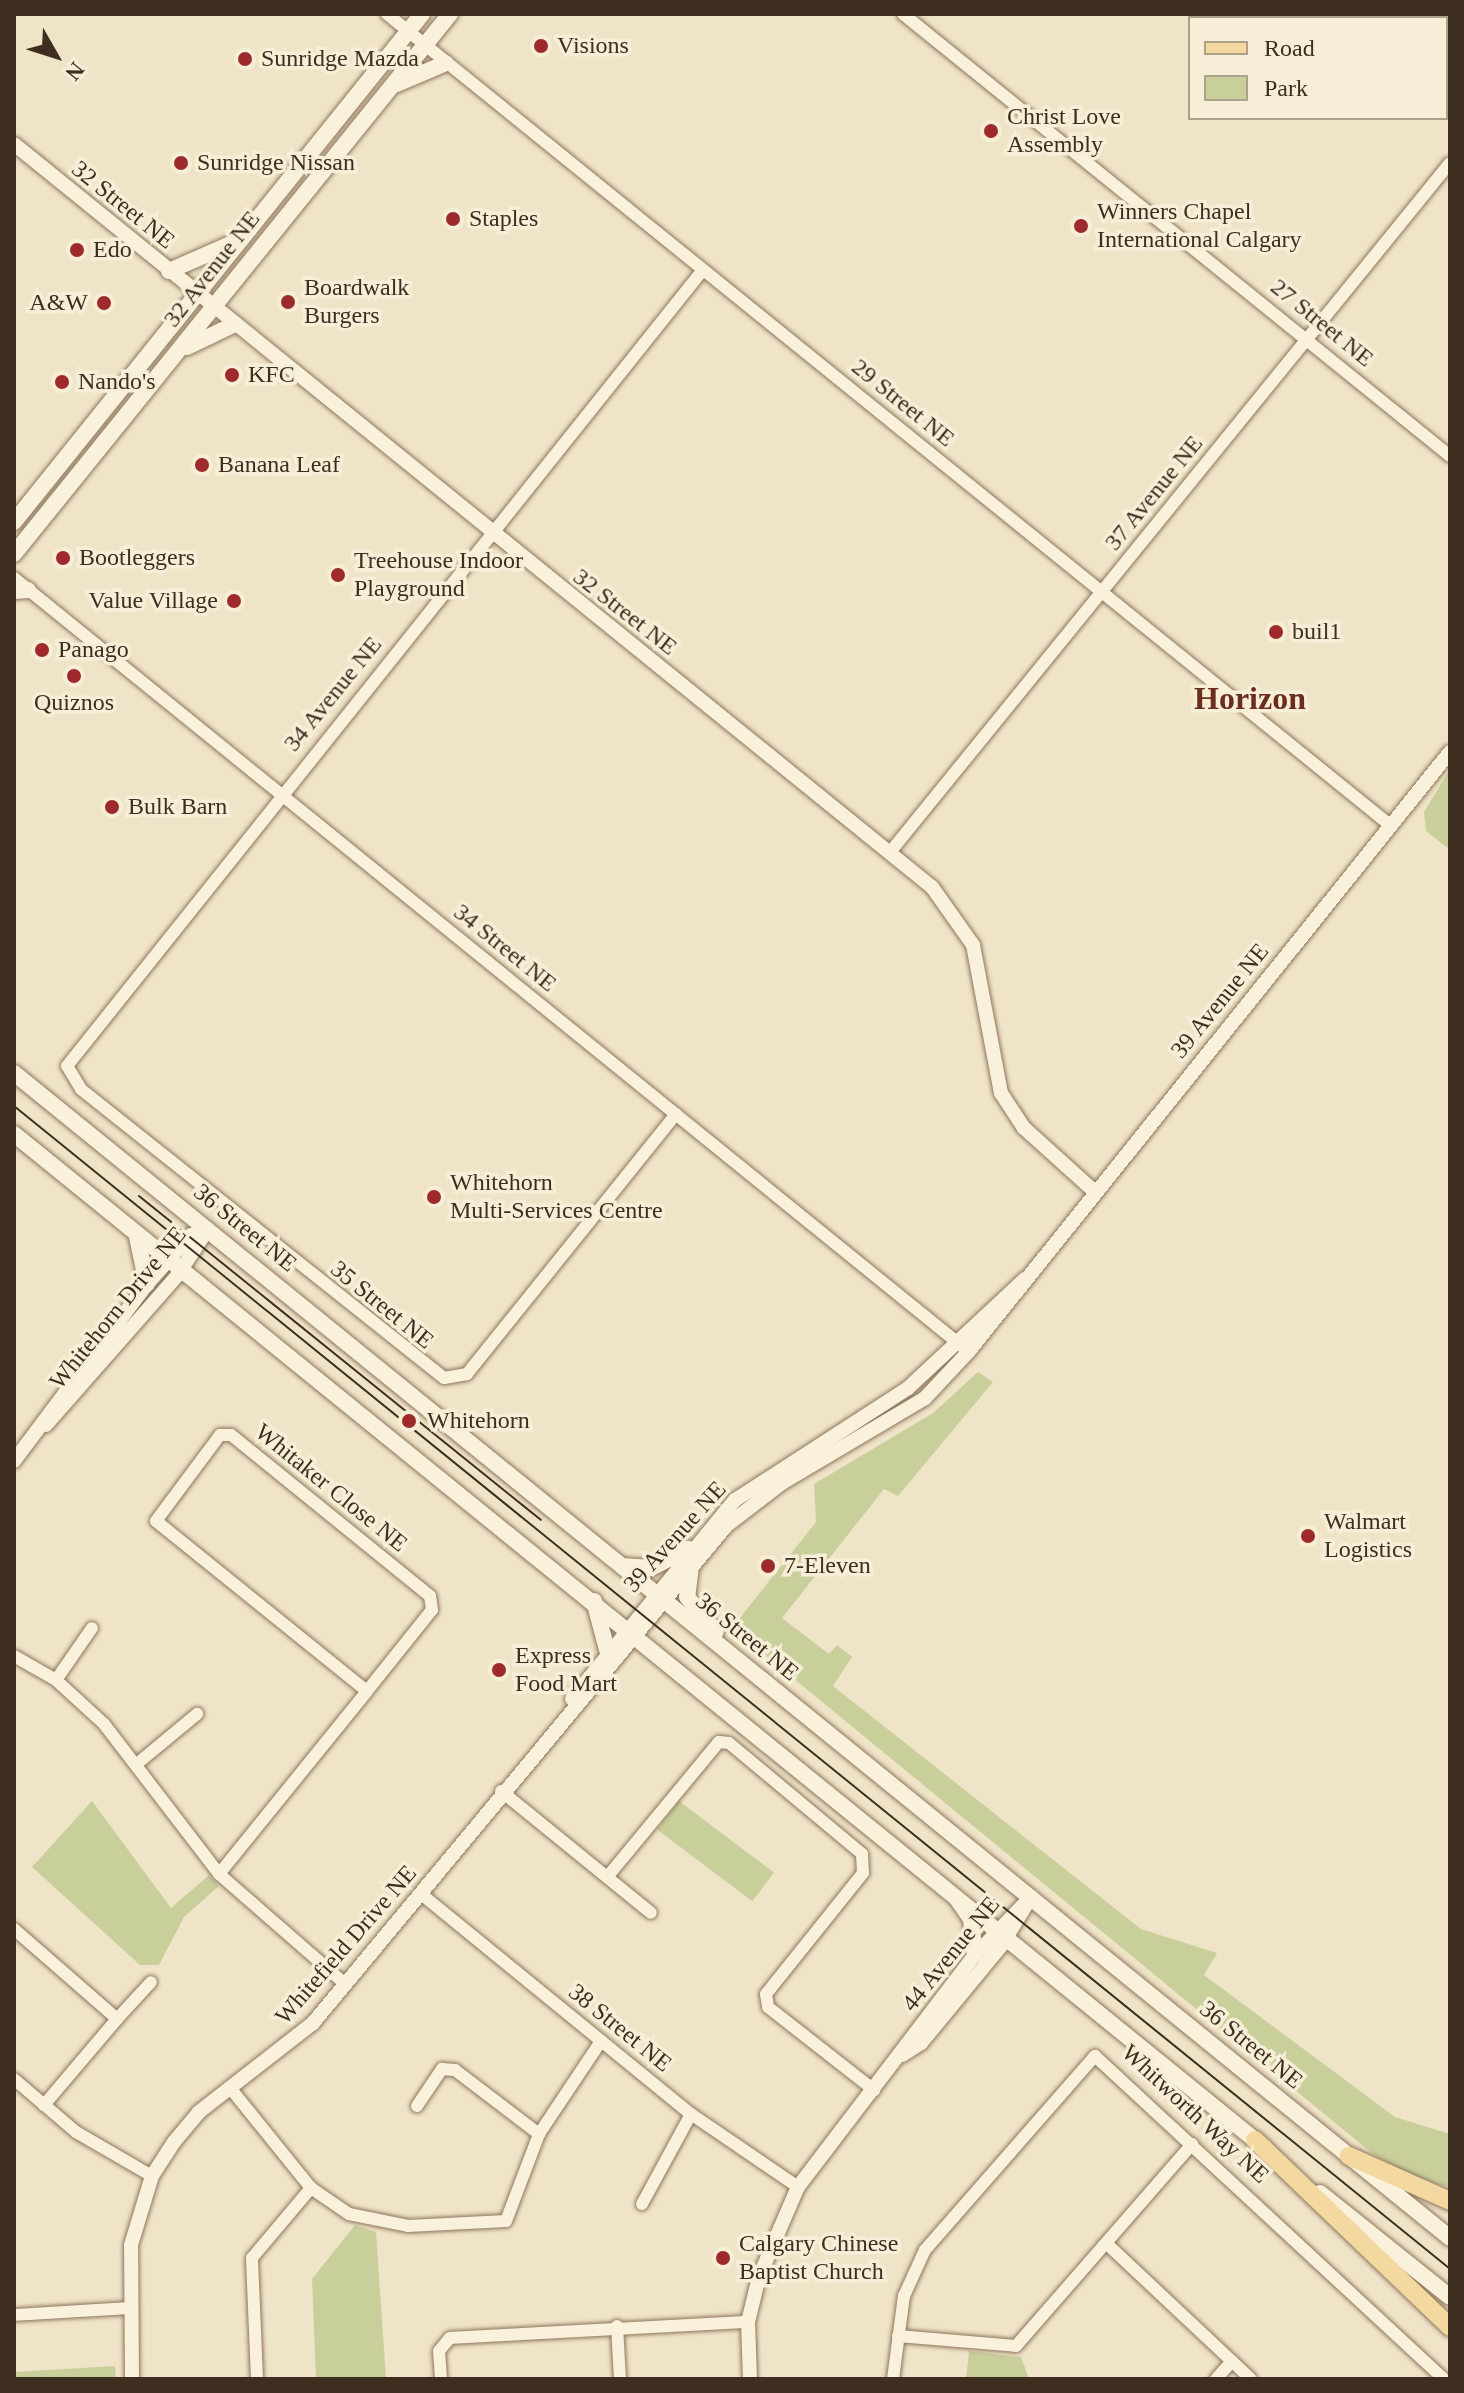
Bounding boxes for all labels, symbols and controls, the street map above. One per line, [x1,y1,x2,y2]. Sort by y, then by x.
north arrow [16,16,96,96]
legend [1188,16,1448,120]
place label: Visions [557,32,629,60]
text: Road [1264,35,1315,61]
marker: Visions [532,37,550,55]
place label: Sunridge Mazda [261,45,419,73]
marker: Sunridge Mazda [236,50,254,68]
text: N [60,57,90,85]
text: Park [1264,75,1308,101]
place label: Christ Love Assembly [1007,103,1121,159]
marker: Christ Love Assembly [982,122,1000,140]
place label: Sunridge Nissan [197,149,355,177]
marker: Sunridge Nissan [172,154,190,172]
street label: 32 Street NE [66,155,180,255]
place label: Winners Chapel International Calgary [1097,198,1302,254]
street label: 32 Avenue NE [157,205,267,333]
place label: Staples [469,205,538,233]
marker: Staples [444,210,462,228]
marker: Winners Chapel International Calgary [1072,217,1090,235]
place label: Edo [93,236,132,264]
marker: Edo [68,241,86,259]
street label: 27 Street NE [1265,273,1379,373]
place label: Boardwalk Burgers [304,274,409,330]
place label: A&W [29,289,88,317]
marker: Boardwalk Burgers [279,293,297,311]
marker: A&W [95,294,113,312]
street label: 29 Street NE [846,353,960,453]
place label: KFC [248,361,295,389]
marker: KFC [223,366,241,384]
place label: Nando's [78,368,156,396]
marker: Nando's [53,373,71,391]
street label: 37 Avenue NE [1098,429,1210,557]
place label: Banana Leaf [218,451,340,479]
marker: Banana Leaf [193,456,211,474]
place label: Bootleggers [79,544,195,572]
place label: Treehouse Indoor Playground [354,547,523,603]
marker: Bootleggers [54,549,72,567]
street label: 32 Street NE [567,562,683,662]
marker: Treehouse Indoor Playground [329,566,347,584]
place label: Value Village [88,587,218,615]
marker: Value Village [225,592,243,610]
place label: buil1 [1292,618,1341,646]
marker: buil1 [1267,623,1285,641]
street label: 34 Avenue NE [277,630,389,758]
place label: Panago [58,636,129,664]
marker: Panago [33,641,51,659]
marker: Quiznos [65,667,83,685]
district label: Horizon [1194,679,1306,717]
place label: Quiznos [34,689,114,717]
place label: Bulk Barn [128,793,227,821]
marker: Bulk Barn [103,798,121,816]
street label: 34 Street NE [448,898,562,998]
street label: 39 Avenue NE [1164,937,1276,1065]
place label: Whitehorn Multi-Services Centre [450,1169,663,1225]
street label: 36 Street NE [188,1178,302,1278]
marker: Whitehorn Multi-Services Centre [425,1188,443,1206]
street label: Whitehorn Drive NE [43,1221,193,1395]
street label: 35 Street NE [325,1255,439,1355]
place label: Whitehorn [427,1407,530,1435]
marker: Whitehorn [398,1410,420,1432]
street label: Whitaker Close NE [249,1418,413,1558]
street label: 39 Avenue NE [617,1475,733,1599]
place label: Walmart Logistics [1324,1508,1412,1564]
marker: Walmart Logistics [1299,1527,1317,1545]
place label: 7-Eleven [784,1552,871,1580]
marker: 7-Eleven [759,1557,777,1575]
street label: 36 Street NE [690,1587,804,1687]
place label: Express Food Mart [515,1642,617,1698]
marker: Express Food Mart [490,1661,508,1679]
street label: Whitefield Drive NE [269,1860,423,2030]
street label: 44 Avenue NE [895,1890,1007,2018]
street label: 38 Street NE [563,1978,677,2078]
street label: 36 Street NE [1194,1995,1308,2095]
street label: Whitworth Way NE [1115,2038,1275,2190]
place label: Calgary Chinese Baptist Church [739,2230,898,2286]
marker: Calgary Chinese Baptist Church [714,2249,732,2267]

